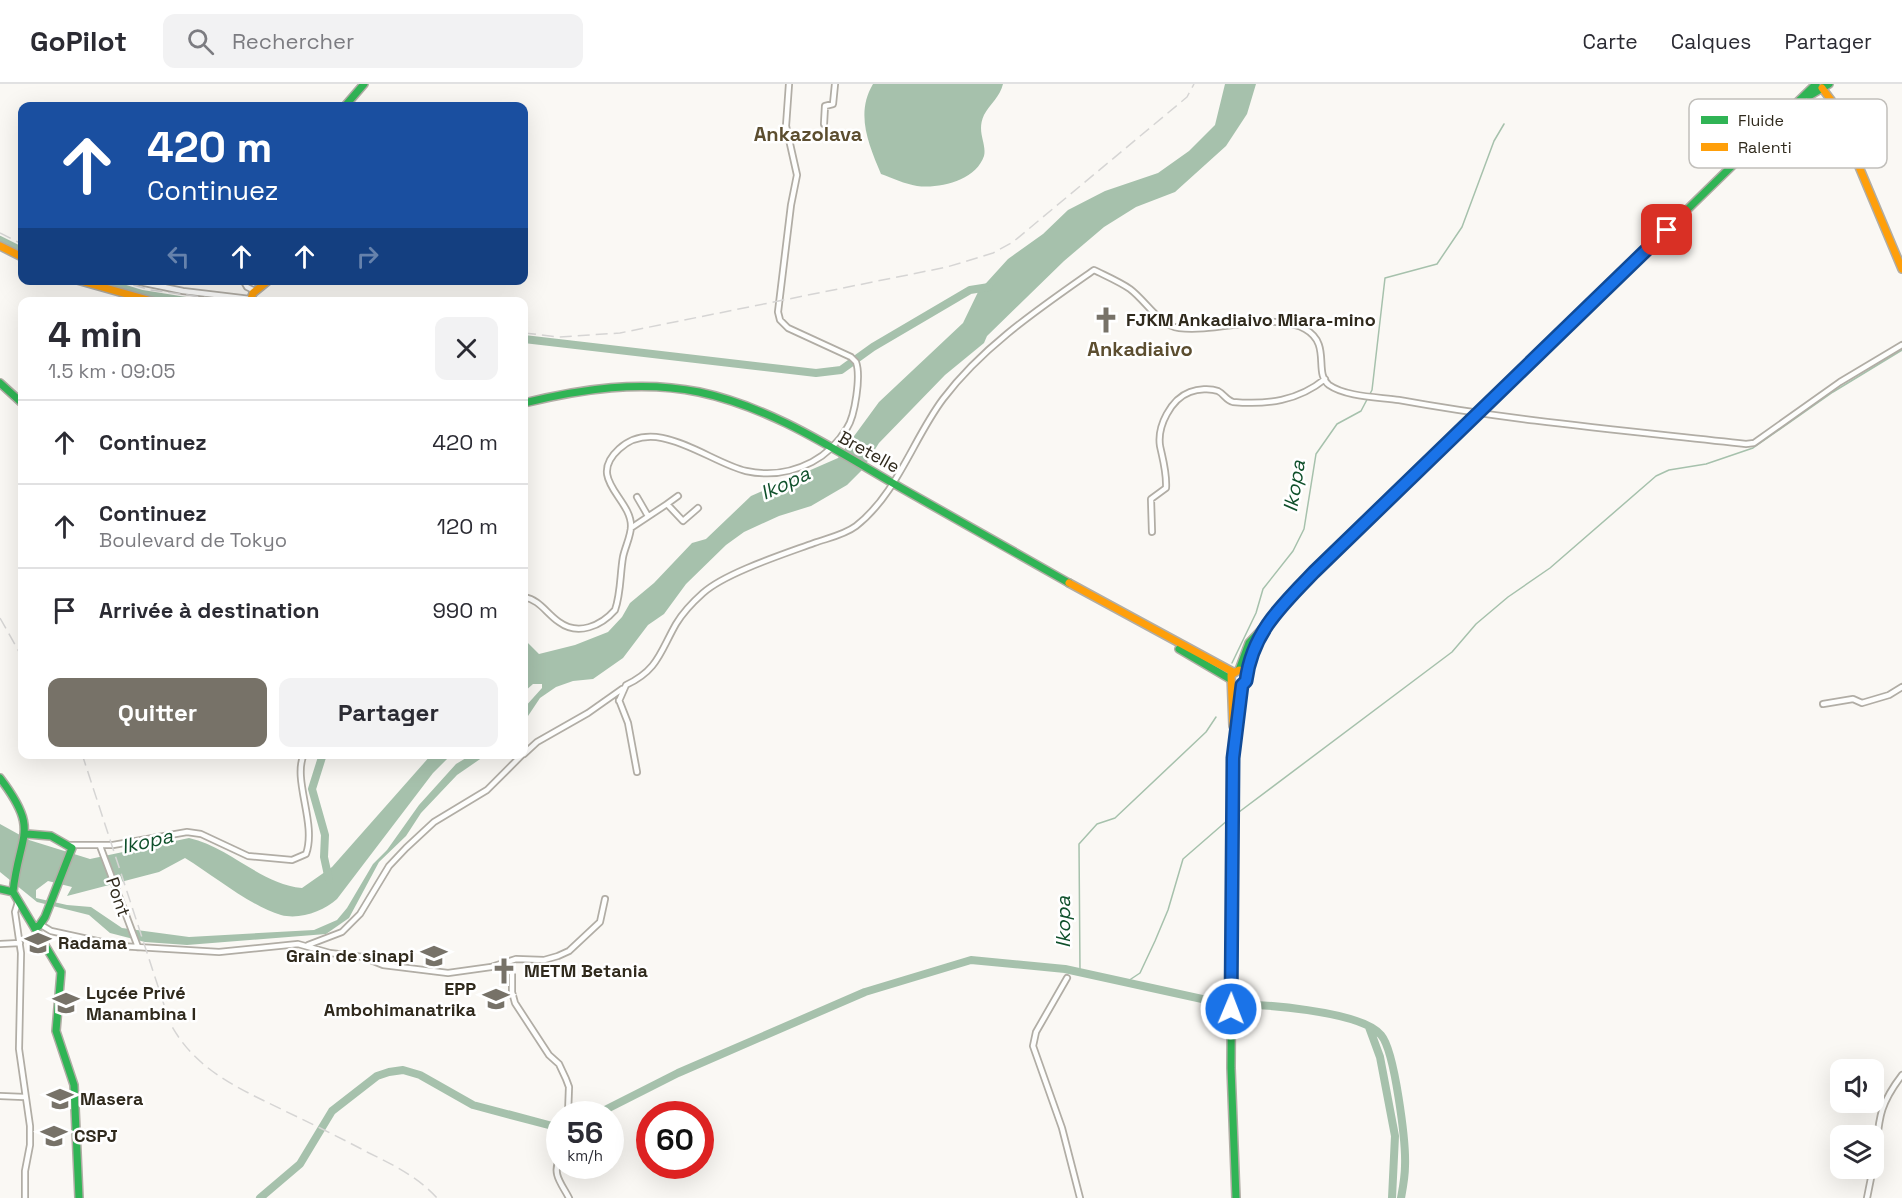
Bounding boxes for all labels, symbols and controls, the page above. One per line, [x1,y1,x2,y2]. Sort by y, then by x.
search box [163,14,583,68]
text: GoPilot [30,23,127,59]
icon: search [184,25,217,58]
text: Rechercher [232,27,354,55]
text: Carte [1583,28,1638,55]
text: Calques [1671,28,1751,55]
text: Partager [1784,28,1872,55]
legend [1689,99,1887,168]
text: Fluide [1738,110,1784,131]
text: 420 m [147,121,272,174]
district label: Ankazolava [754,121,863,147]
icon: ahead [48,126,126,204]
text: Ralenti [1738,137,1792,158]
text: Continuez [147,173,279,208]
pin [1641,204,1692,255]
icon: arrive [1650,213,1683,246]
icon: left [162,240,195,273]
icon: ahead [225,240,258,273]
icon: ahead [288,240,321,273]
icon: right [351,240,384,273]
church icon: FJKM Ankadiaivo Miara-mino [1091,305,1121,335]
place label: FJKM Ankadiaivo Miara-mino [1126,308,1376,331]
text: 4 min [48,312,143,358]
button: close [435,317,498,380]
district label: Ankadiaivo [1087,336,1193,362]
text: 1.5 km · 09:05 [48,358,175,384]
street label: Bretelle [834,425,904,478]
icon: ahead [48,426,81,459]
text: Continuez [99,428,207,456]
text: 420 m [432,428,498,456]
water label: Ikopa [1277,458,1311,514]
water label: Ikopa [756,460,814,506]
text: Continuez [99,499,207,527]
icon: ahead [48,510,81,543]
text: 120 m [437,512,498,540]
text: Boulevard de Tokyo [99,527,287,553]
icon: arrive [48,594,81,627]
text: Arrivée à destination [99,596,320,624]
text: 990 m [432,596,498,624]
button: Quitter [48,678,267,747]
button: Partager [279,678,498,747]
water label: Ikopa [119,822,176,859]
street label: Pont [101,874,136,920]
water label: Ikopa [1050,896,1076,948]
school or university icon: Radama [23,928,53,958]
place label: Radama [58,931,128,954]
school or university icon: Grain de sinapi [419,941,449,971]
place label: Grain de sinapi [286,944,414,967]
church icon: METM Betania [489,956,519,986]
place label: METM Betania [524,959,648,982]
place label: EPP Ambohimanatrika [324,977,477,1021]
position arrow [1199,977,1263,1041]
place label: Lycée Privé Manambina I [86,981,196,1025]
school or university icon: EPP Ambohimanatrika [481,984,511,1014]
school or university icon: Lycée Privé Manambina I [51,988,81,1018]
map controls [1830,1059,1884,1179]
button: sound [1830,1059,1884,1113]
school or university icon: Masera [45,1084,75,1114]
place label: Masera [80,1087,144,1110]
speed limit sign: 60 [636,1101,714,1179]
text: 56 [567,1113,603,1152]
school or university icon: CSPJ [39,1121,69,1151]
place label: CSPJ [74,1124,118,1147]
button: layers [1830,1125,1884,1179]
text: km/h [567,1146,603,1165]

